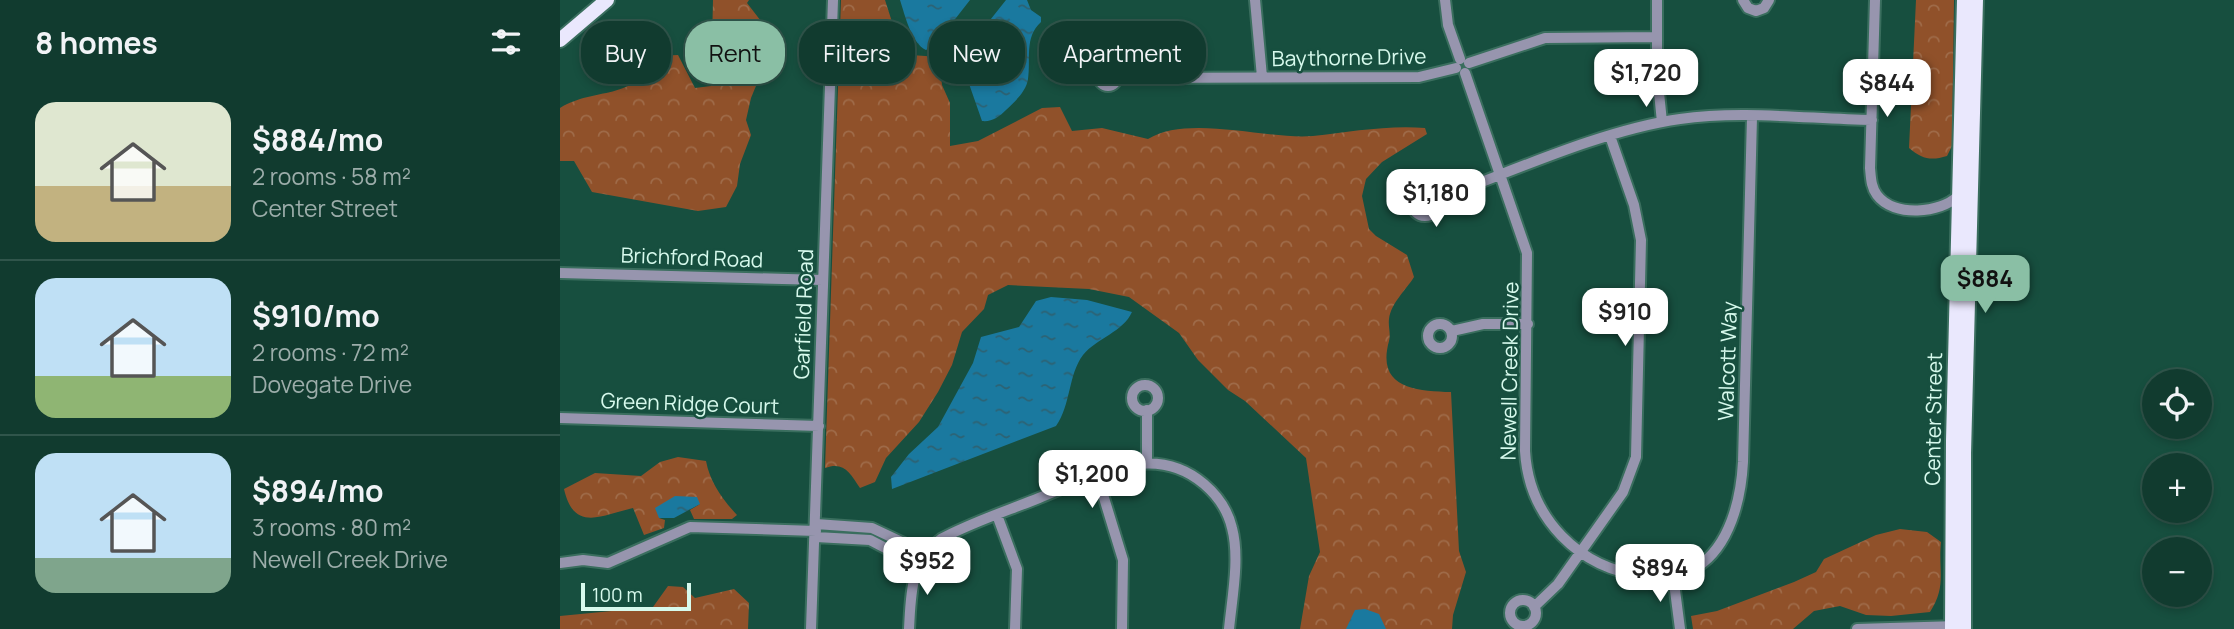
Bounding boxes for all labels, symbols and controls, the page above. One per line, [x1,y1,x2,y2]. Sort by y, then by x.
chip: Buy [581,21,671,84]
chip: Rent [685,21,785,84]
chip: Filters [799,21,915,84]
chip: New [929,21,1025,84]
chip: Apartment [1039,21,1206,84]
text: 8 homes [35,22,158,63]
icon: filters [487,23,525,61]
street label: Baythorne Drive [1271,42,1427,72]
pin: $1,720 [1589,50,1703,109]
text: $1,720 [1610,56,1682,88]
pin: $844 [1846,60,1928,119]
text: $844 [1859,66,1915,98]
text: $884/mo [252,119,383,160]
icon: home [91,130,175,214]
text: 2 rooms · 58 m² [252,160,411,192]
pin: $1,180 [1379,170,1493,229]
text: $1,180 [1402,176,1470,208]
text: Center Street [252,192,398,224]
street label: Brichford Road [620,241,764,273]
street label: Garfield Road [787,248,819,380]
pin: $884 [1944,256,2026,315]
text: $884 [1957,262,2013,294]
street label: Newell Creek Drive [1493,281,1525,461]
pin: $910 [1584,288,1666,348]
text: $910/mo [252,295,380,336]
text: $910 [1598,295,1652,327]
street label: Walcott Way [1711,301,1743,421]
icon: home [91,306,175,390]
text: 2 rooms · 72 m² [252,336,409,368]
street label: Center Street [1918,352,1948,486]
text: Dovegate Drive [252,368,412,400]
map controls [2142,369,2212,607]
button: locate [2142,369,2212,439]
street label: Green Ridge Court [600,386,780,420]
pin: $1,200 [1035,450,1149,510]
button: + [2142,453,2212,523]
text: $1,200 [1055,457,1129,489]
text: $894/mo [252,470,383,511]
icon: home [91,481,175,565]
text: 3 rooms · 80 m² [252,511,411,543]
button: − [2142,537,2212,607]
pin: $952 [886,538,968,597]
text: Newell Creek Drive [252,543,448,575]
text: $952 [899,544,955,576]
pin: $894 [1619,544,1701,604]
text: $894 [1632,551,1688,583]
scale bar [581,580,691,612]
text: 100 m [592,582,643,608]

